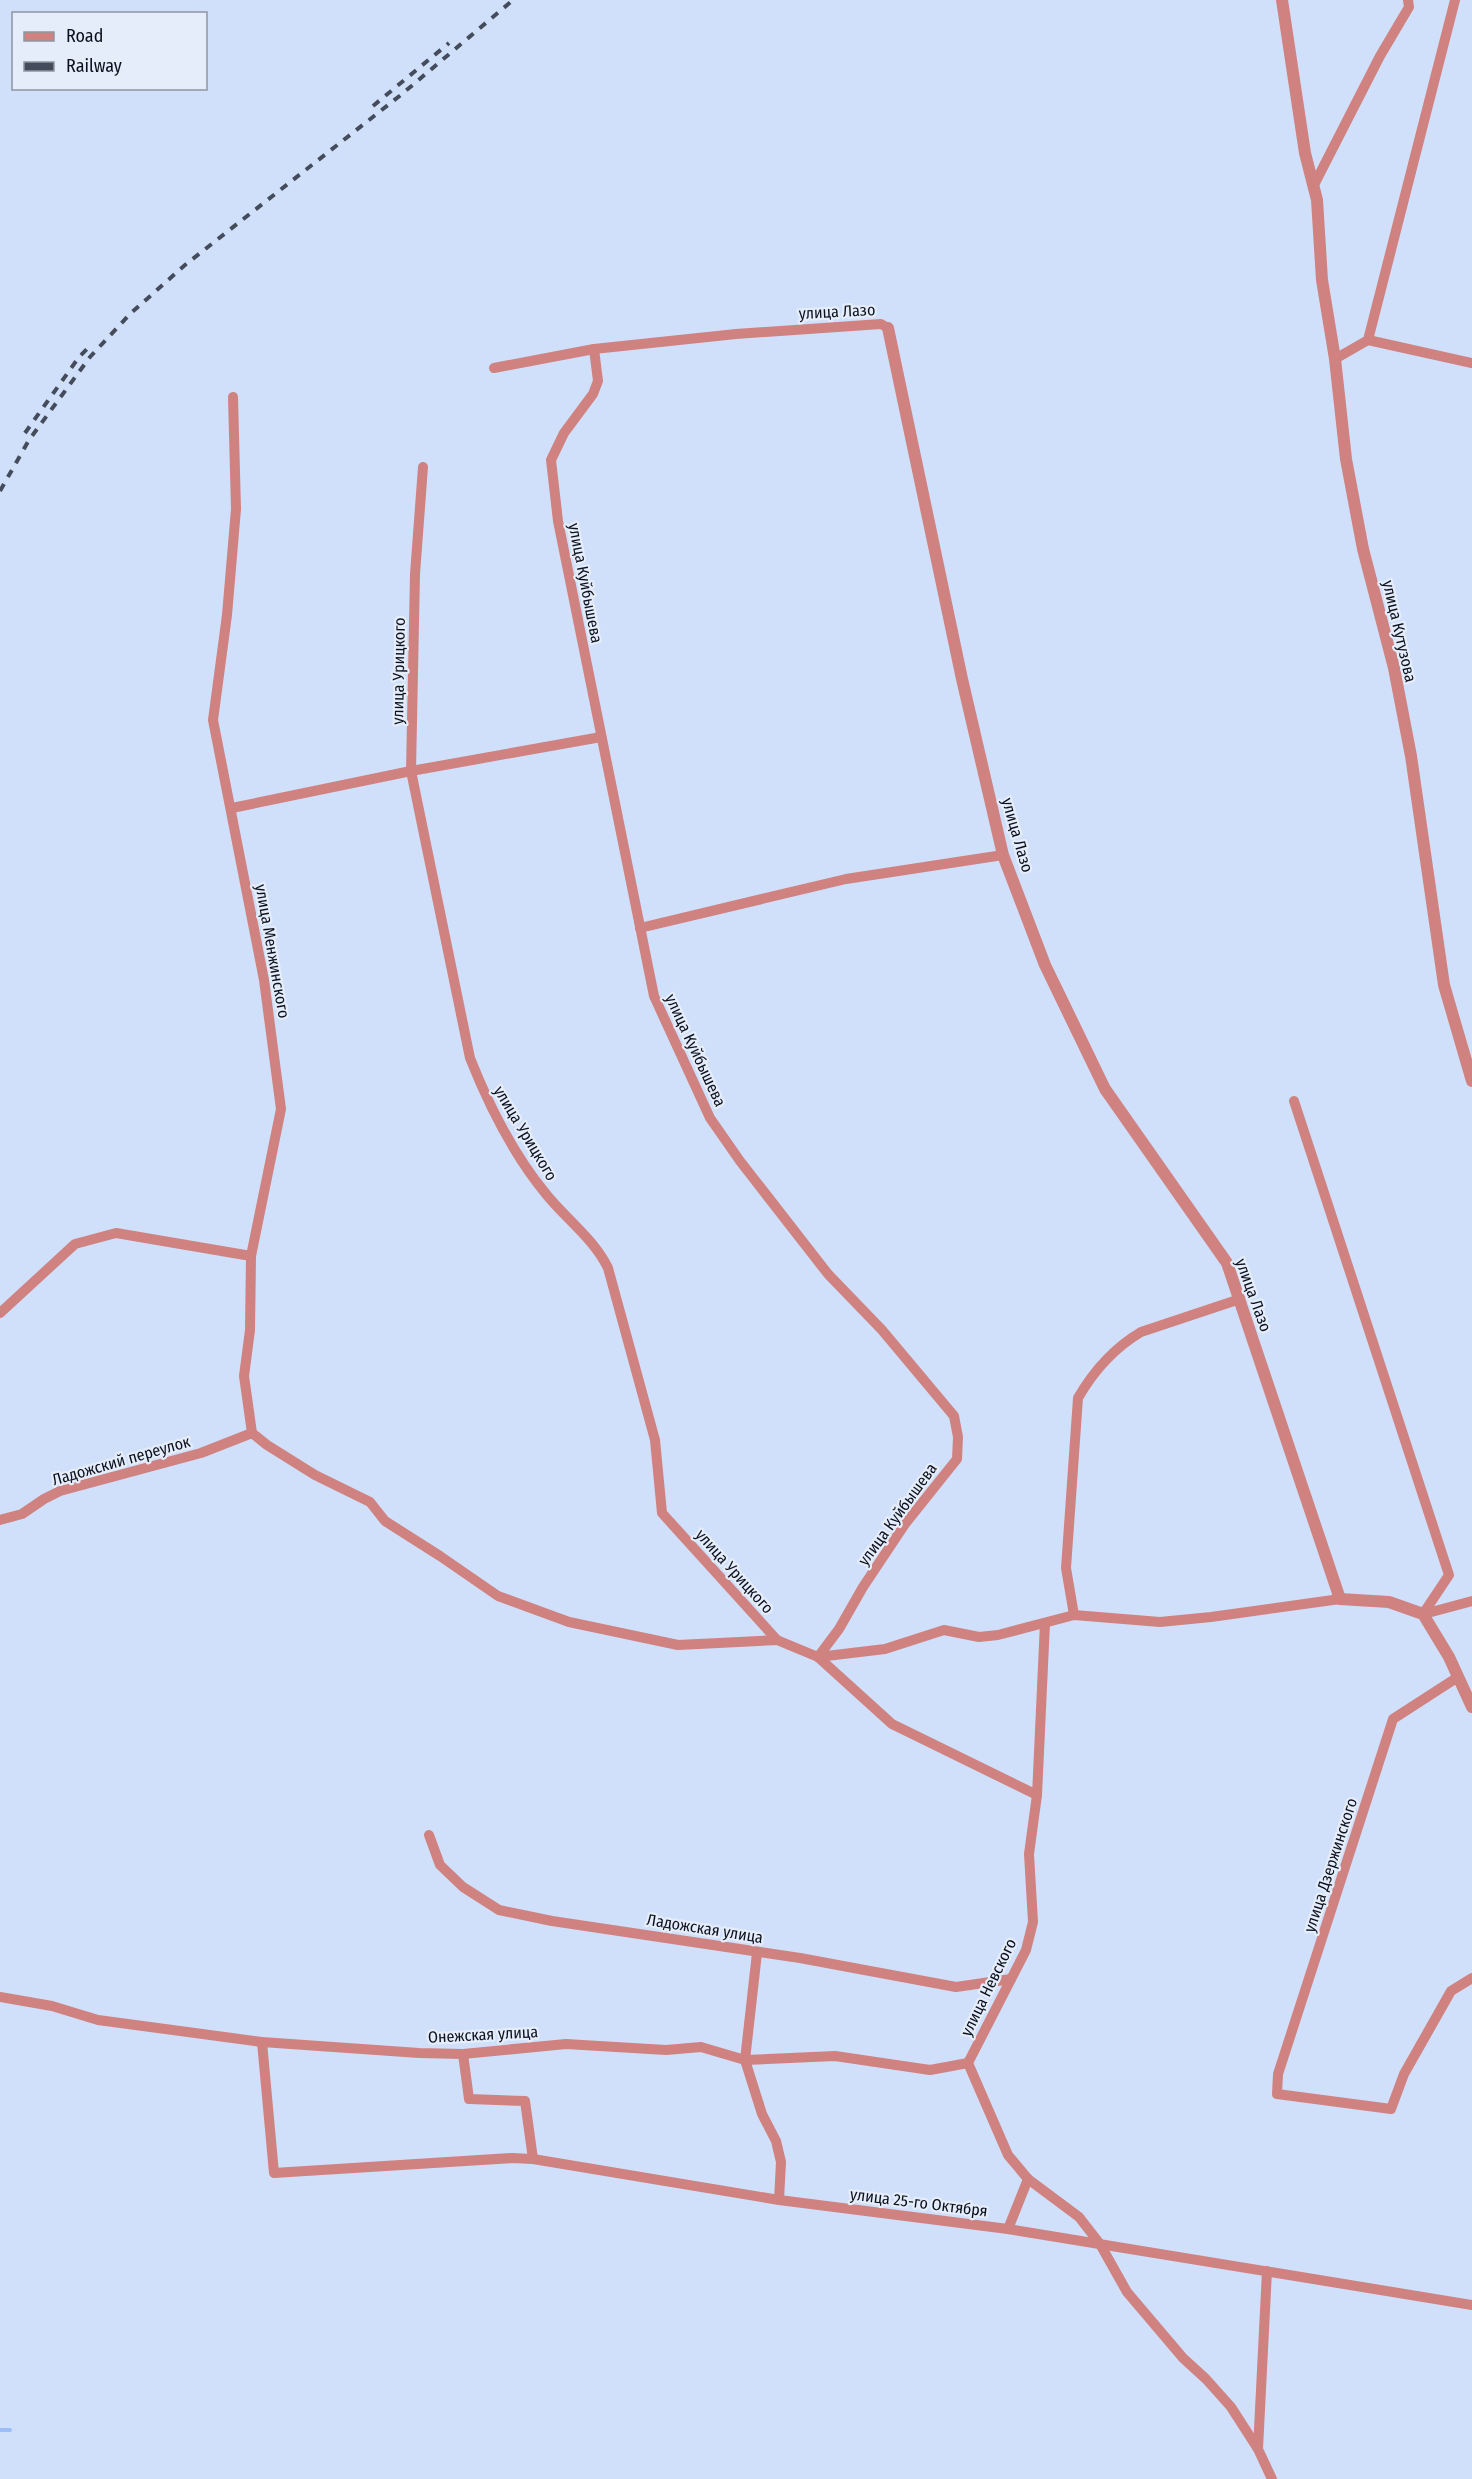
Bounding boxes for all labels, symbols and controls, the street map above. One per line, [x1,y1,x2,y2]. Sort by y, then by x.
legend [12,12,207,90]
text: Road [66,25,103,47]
text: Railway [66,55,122,77]
street label: улица Лазо [798,300,876,323]
street label: улица Куйбышева [565,521,607,645]
street label: улица Кутузова [1379,578,1421,684]
street label: улица Урицкого [388,617,409,725]
street label: улица Лазо [998,796,1037,875]
street label: улица Менжинского [251,883,294,1020]
street label: улица Куйбышева [661,991,730,1110]
street label: улица Урицкого [490,1082,561,1184]
street label: улица Лазо [1232,1256,1276,1334]
street label: Ладожский переулок [50,1432,193,1489]
street label: улица Куйбышева [854,1459,941,1569]
street label: улица Урицкого [692,1525,778,1618]
street label: улица Дзержинского [1300,1796,1361,1935]
street label: Ладожская улица [645,1910,765,1947]
street label: улица Невского [957,1935,1020,2039]
street label: Онежская улица [428,2022,539,2047]
street label: улица 25-го Октября [849,2185,989,2220]

